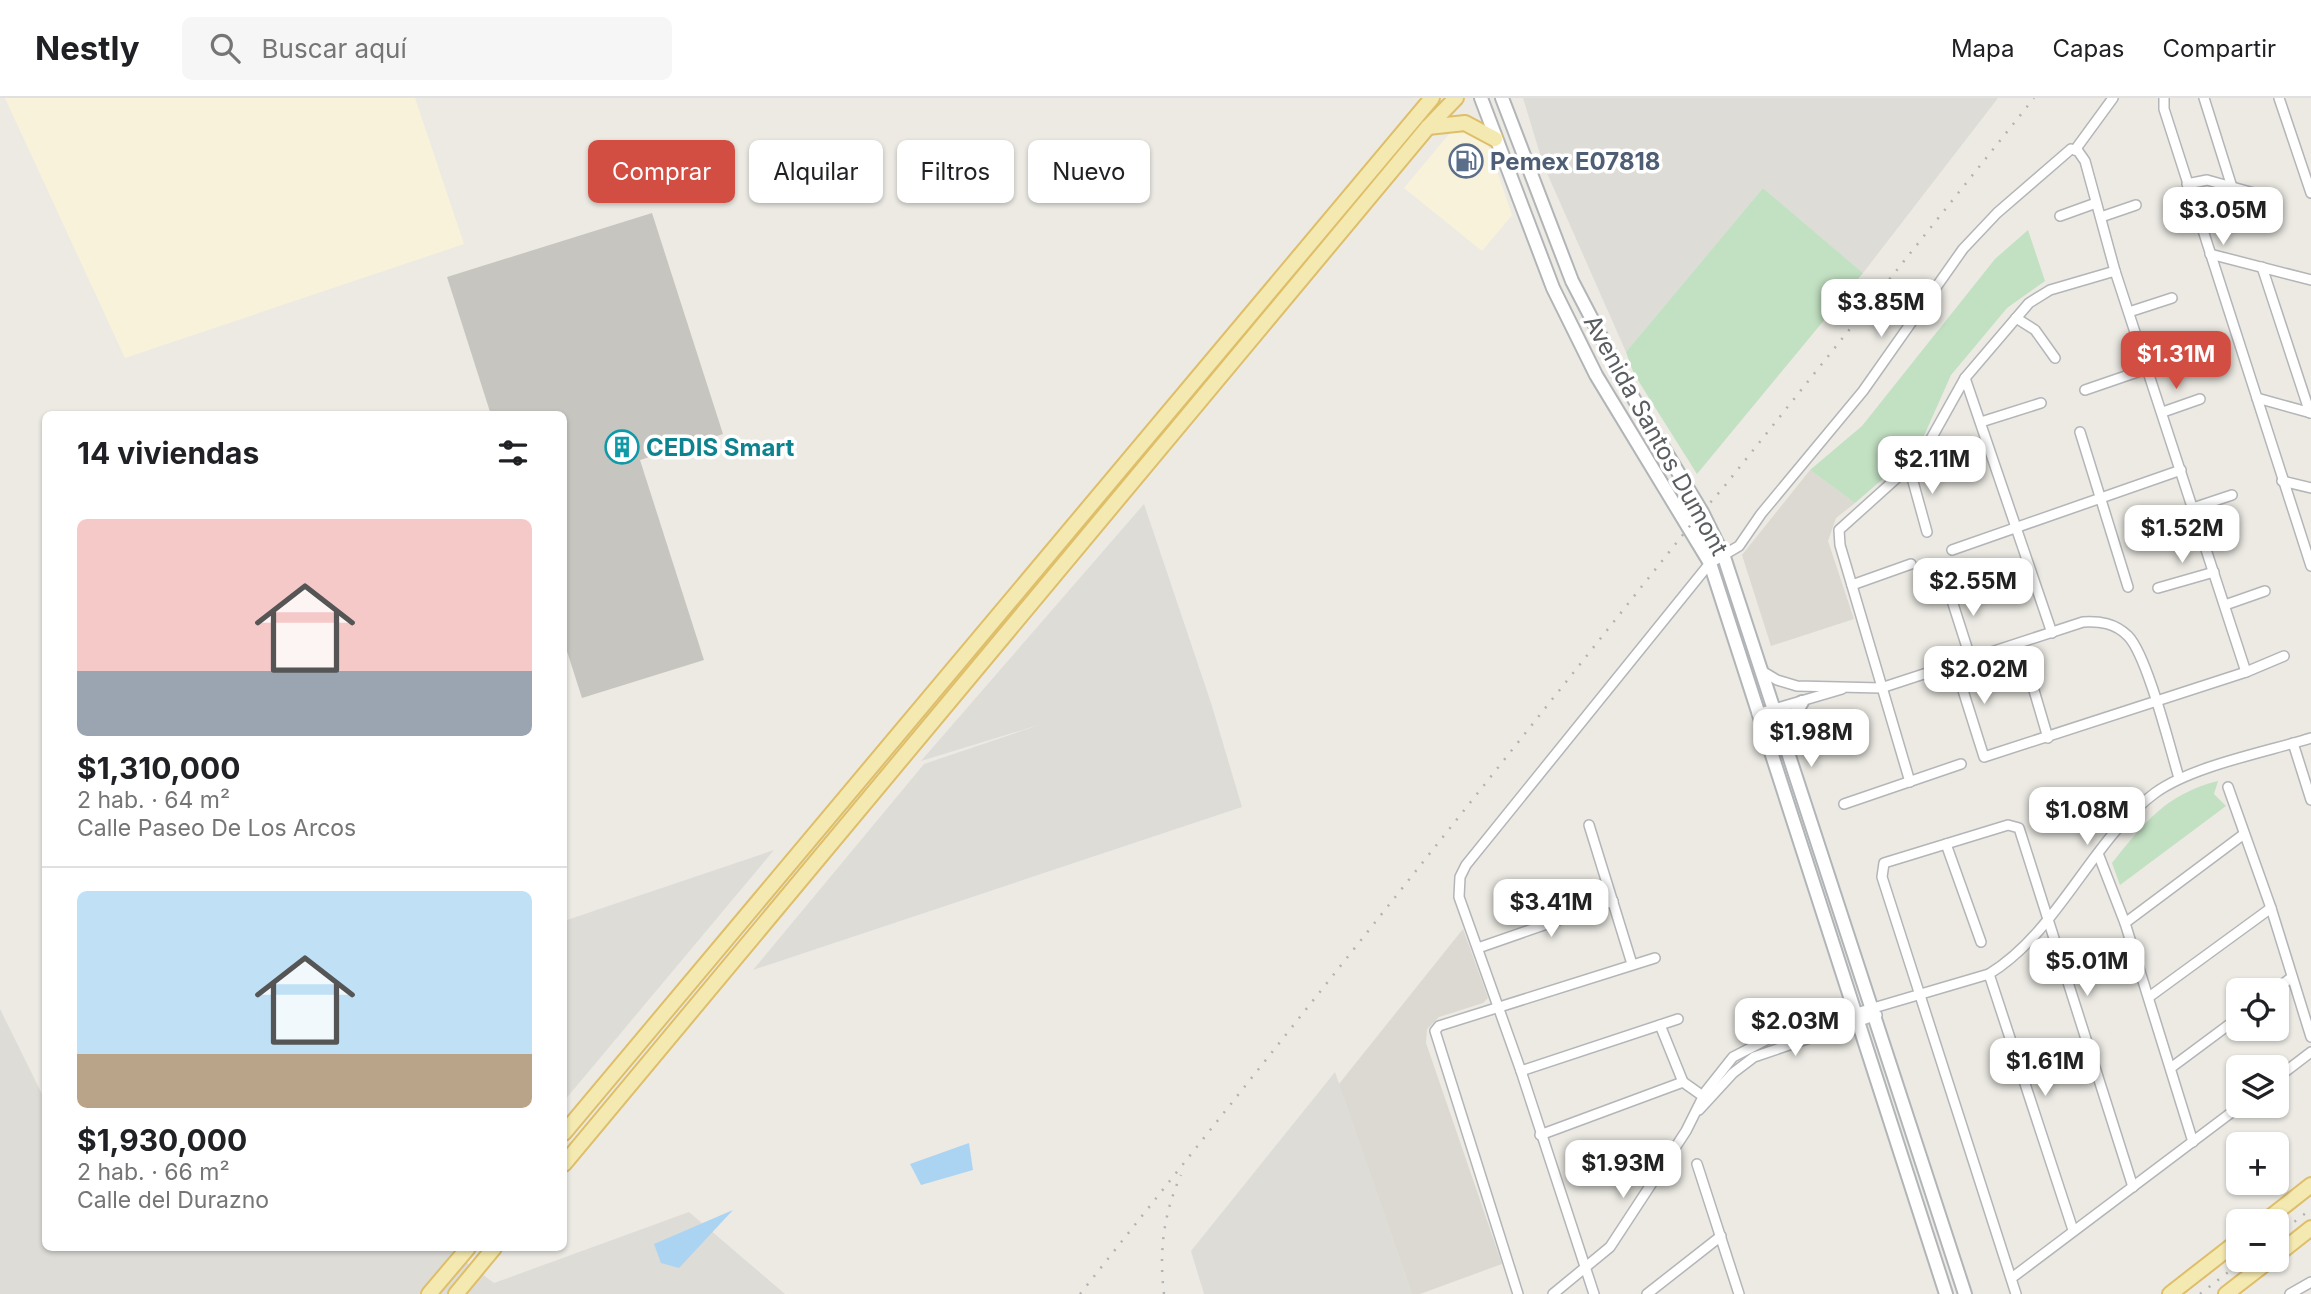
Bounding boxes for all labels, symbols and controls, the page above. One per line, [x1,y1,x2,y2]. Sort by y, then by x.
search box [182,17,672,80]
text: Nestly [35,28,140,68]
icon: search [206,29,244,67]
text: Buscar aquí [262,33,407,64]
text: Mapa [1951,34,2014,63]
text: Capas [2052,34,2125,63]
text: Compartir [2163,34,2276,63]
chip: Comprar [588,140,735,203]
chip: Alquilar [749,140,883,203]
chip: Filtros [897,140,1014,203]
chip: Nuevo [1028,140,1150,203]
fuel station icon: Pemex E07818 [1447,142,1485,180]
place label: Pemex E07818 [1490,147,1660,176]
pin: $3.05M [2166,188,2280,247]
text: $3.05M [2179,196,2267,224]
pin: $3.85M [1824,280,1938,339]
text: $3.85M [1837,288,1925,316]
street label: Avenida Santos Dumont [1578,310,1734,560]
pin: $1.31M [2119,331,2233,391]
text: $1.31M [2137,340,2215,368]
building icon: CEDIS Smart [603,428,641,466]
place label: CEDIS Smart [646,433,795,462]
icon: filters [494,434,532,472]
text: 14 viviendas [77,435,259,471]
pin: $2.11M [1875,436,1989,496]
text: $2.11M [1894,445,1970,473]
pin: $1.52M [2125,505,2239,565]
text: $1.52M [2140,514,2224,542]
pin: $2.55M [1916,559,2030,618]
icon: home [242,565,368,691]
text: $2.55M [1929,567,2017,595]
pin: $2.02M [1927,646,2041,706]
text: $2.02M [1940,655,2028,683]
pin: $1.98M [1754,710,1868,769]
text: $1.98M [1769,718,1853,746]
text: $1,310,000 [77,750,240,786]
text: 2 hab. · 64 m² [77,786,230,814]
pin: $1.08M [2030,788,2144,847]
text: $1.08M [2045,796,2129,824]
text: Calle Paseo De Los Arcos [77,814,356,842]
pin: $3.41M [1494,880,1608,939]
text: $3.41M [1509,888,1593,916]
icon: home [242,937,368,1063]
pin: $5.01M [2030,939,2144,998]
text: $5.01M [2045,947,2129,975]
map controls [2226,978,2289,1272]
button: locate [2226,978,2289,1041]
pin: $2.03M [1738,998,1852,1058]
text: $2.03M [1751,1007,1839,1035]
pin: $1.61M [1988,1038,2102,1098]
text: $1.61M [2006,1047,2084,1075]
button: layers [2226,1055,2289,1118]
text: $1,930,000 [77,1122,247,1158]
button: + [2226,1132,2289,1195]
pin: $1.93M [1566,1140,1680,1200]
text: $1.93M [1581,1149,1665,1177]
text: 2 hab. · 66 m² [77,1158,230,1186]
text: Calle del Durazno [77,1186,269,1214]
button: − [2226,1209,2289,1272]

